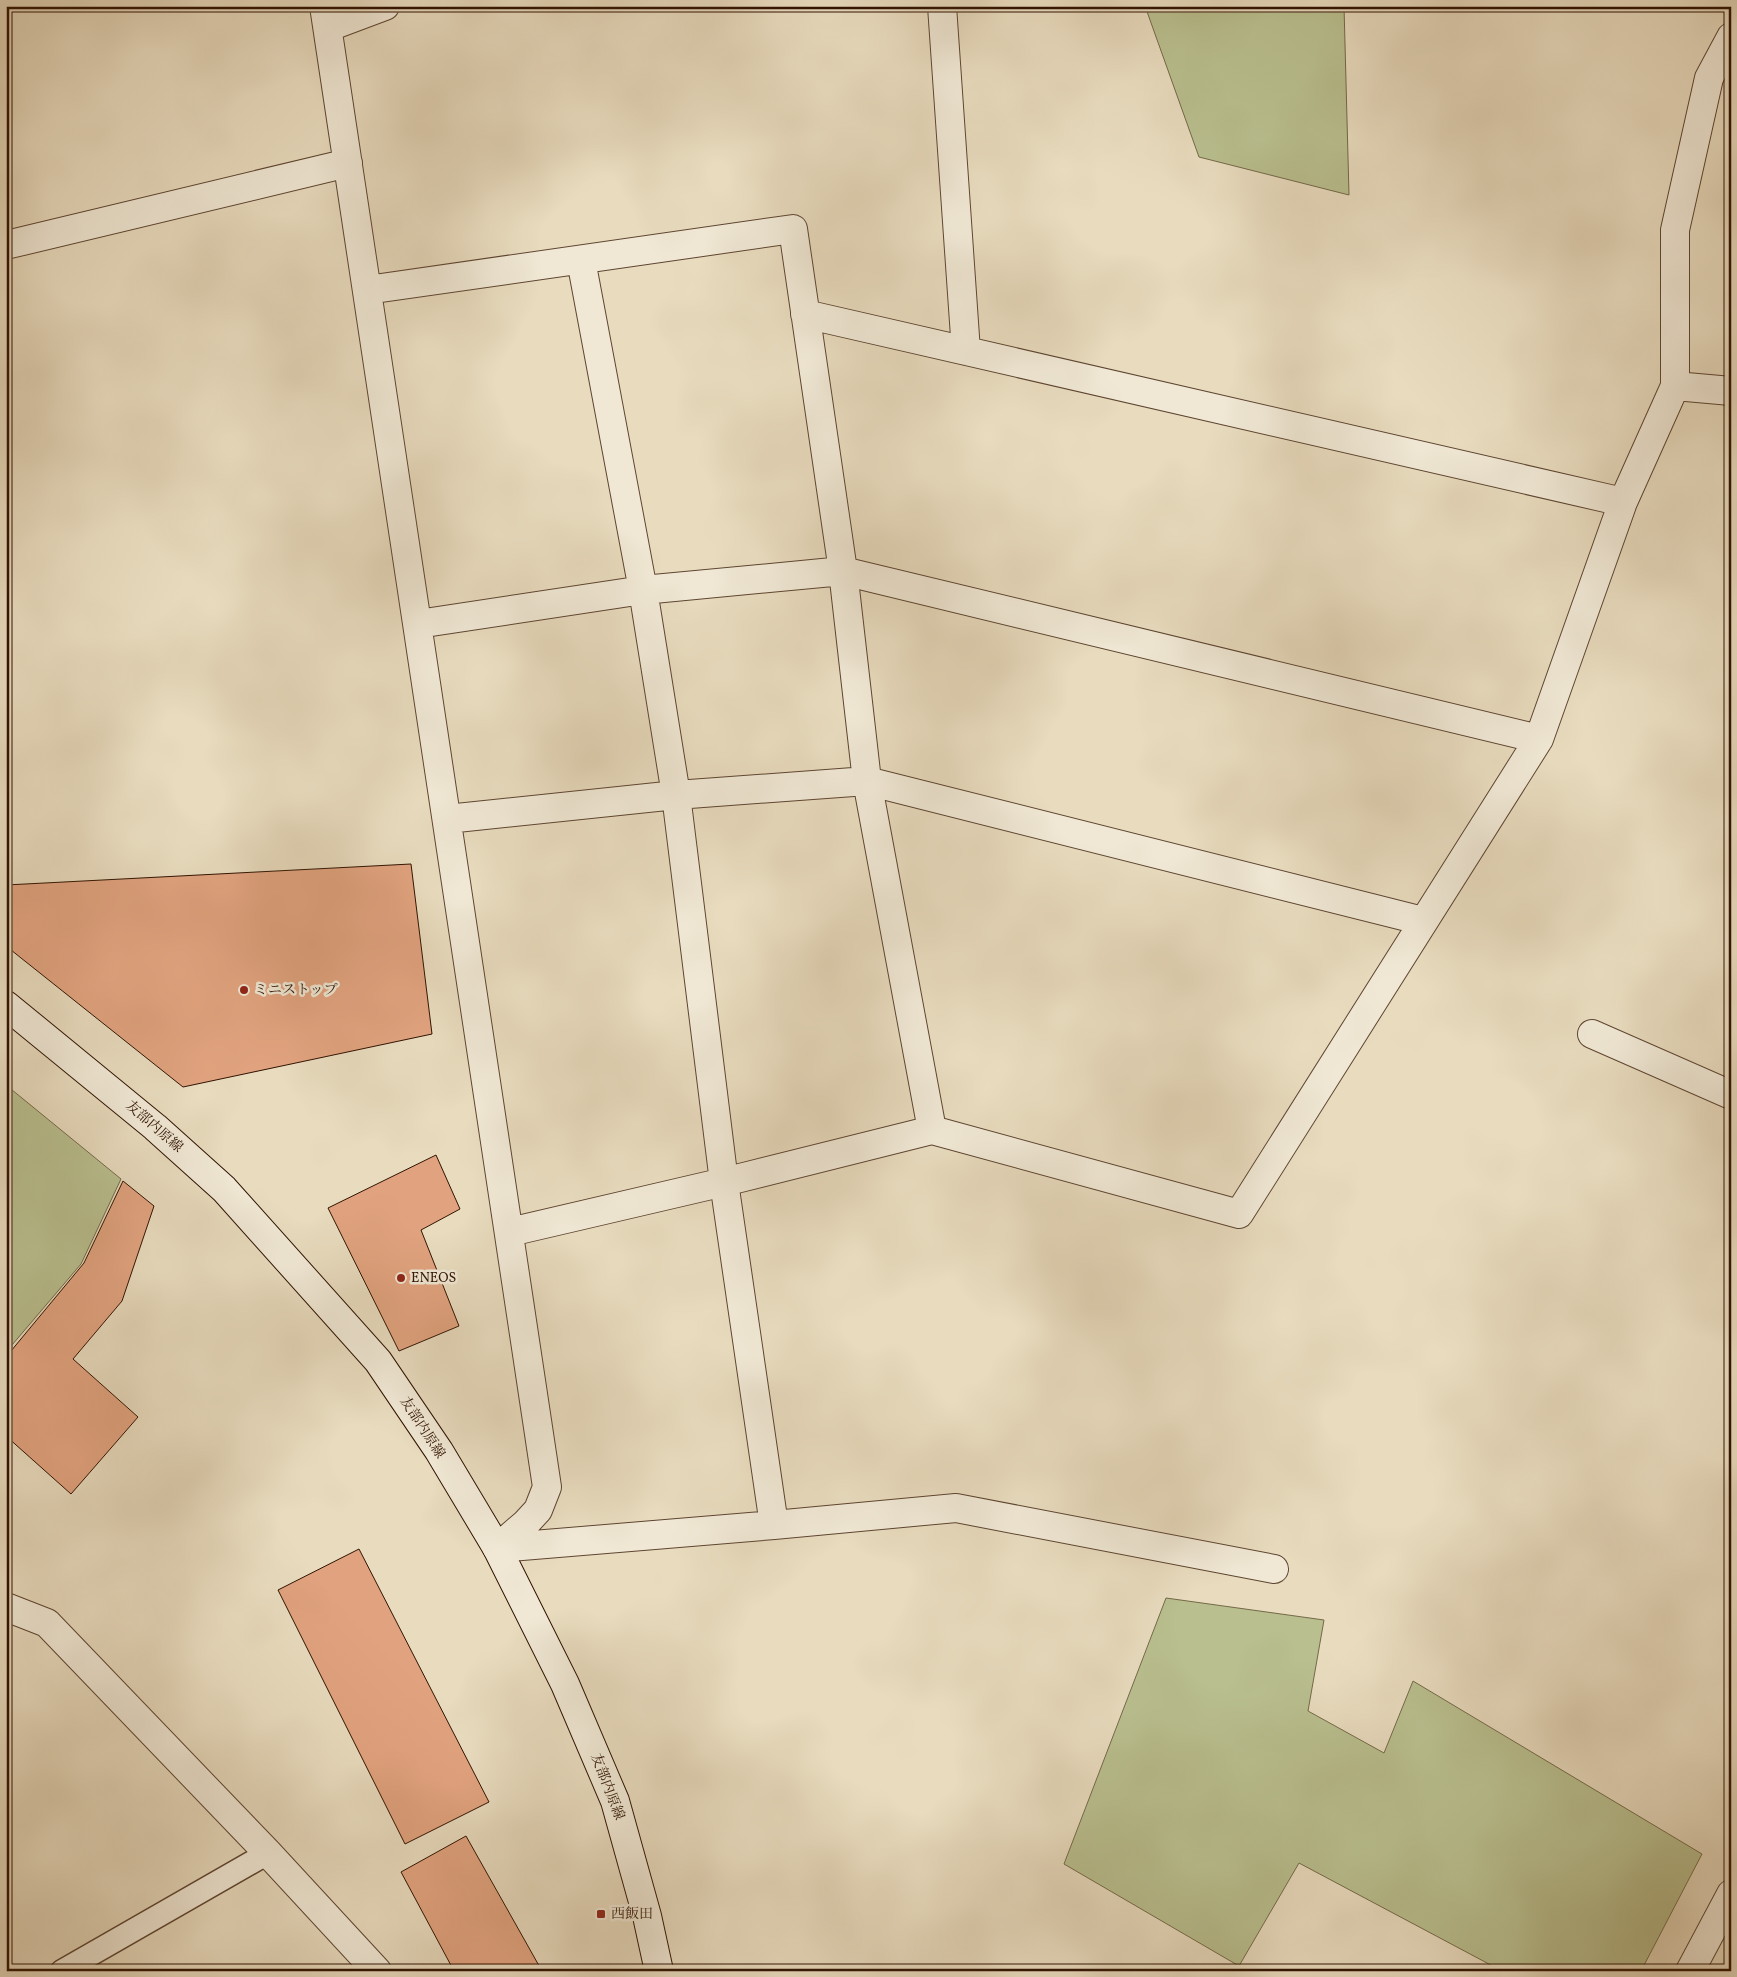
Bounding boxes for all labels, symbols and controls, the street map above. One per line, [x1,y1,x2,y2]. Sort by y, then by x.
place label: ミニストップ [254,981,338,1000]
marker: ミニストップ [238,984,250,996]
street label: 友部内原線 [121,1097,187,1157]
place label: ENEOS [411,1269,456,1288]
marker: ENEOS [395,1272,407,1284]
street label: 友部内原線 [395,1393,449,1463]
street label: 友部内原線 [586,1751,628,1823]
place label: 西飯田 [611,1905,653,1924]
marker: 西飯田 [595,1908,607,1920]

